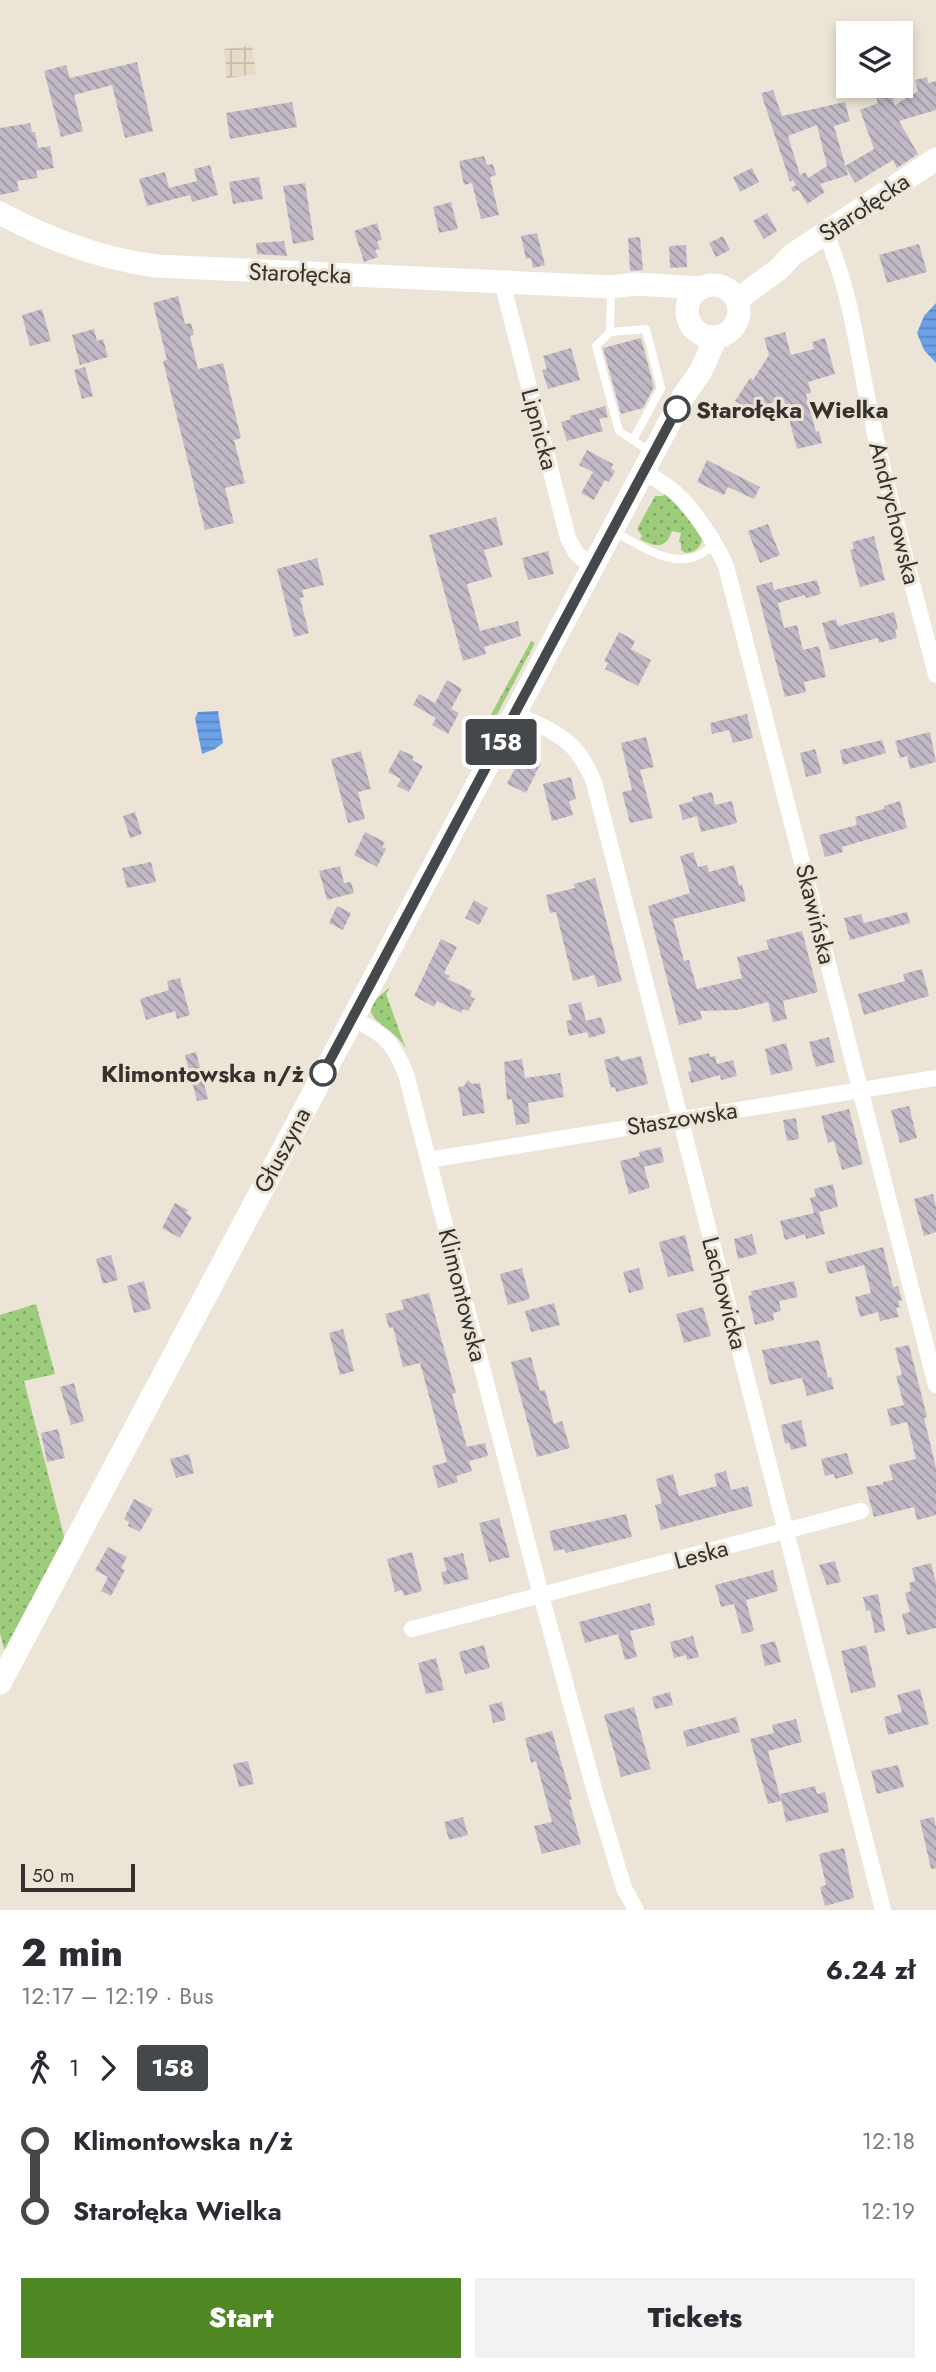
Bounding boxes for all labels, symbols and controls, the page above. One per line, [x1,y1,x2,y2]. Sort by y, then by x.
map controls [836,21,913,98]
button: layers [836,21,913,98]
street label: Starołęcka [812,164,916,250]
street label: Starołęcka [248,254,352,292]
street label: Lipnicka [512,384,568,474]
place label: Starołęka Wielka [696,392,889,427]
marker: Starołęka Wielka [664,396,690,422]
street label: Andrychowska [860,438,930,588]
line badge: 158 [461,719,541,765]
text: 158 [480,724,522,759]
street label: Skawińska [787,860,845,968]
place label: Klimontowska n/ż [101,1056,304,1091]
marker: Klimontowska n/ż [310,1060,336,1086]
street label: Staszowska [624,1092,740,1144]
street label: Głuszyna [245,1101,319,1199]
street label: Klimontowska [430,1225,496,1365]
street label: Lachowicka [693,1233,757,1353]
street label: Leska [670,1530,732,1578]
scale bar [21,1861,135,1893]
text: 50 m [32,1862,75,1889]
text: 2 min [21,1925,123,1980]
text: 6.24 zł [826,1951,915,1989]
text: 12:17 – 12:19 · Bus [21,1979,213,2013]
icon: walk [21,2049,59,2087]
icon: forward [89,2049,127,2087]
text: 158 [151,2050,194,2085]
text: 1 [69,2051,79,2085]
text: Klimontowska n/ż [73,2122,293,2160]
text: 12:18 [862,2124,915,2158]
text: Starołęka Wielka [73,2192,282,2230]
text: 12:19 [861,2194,915,2228]
button: Start [21,2278,461,2358]
button: Tickets [475,2278,915,2358]

